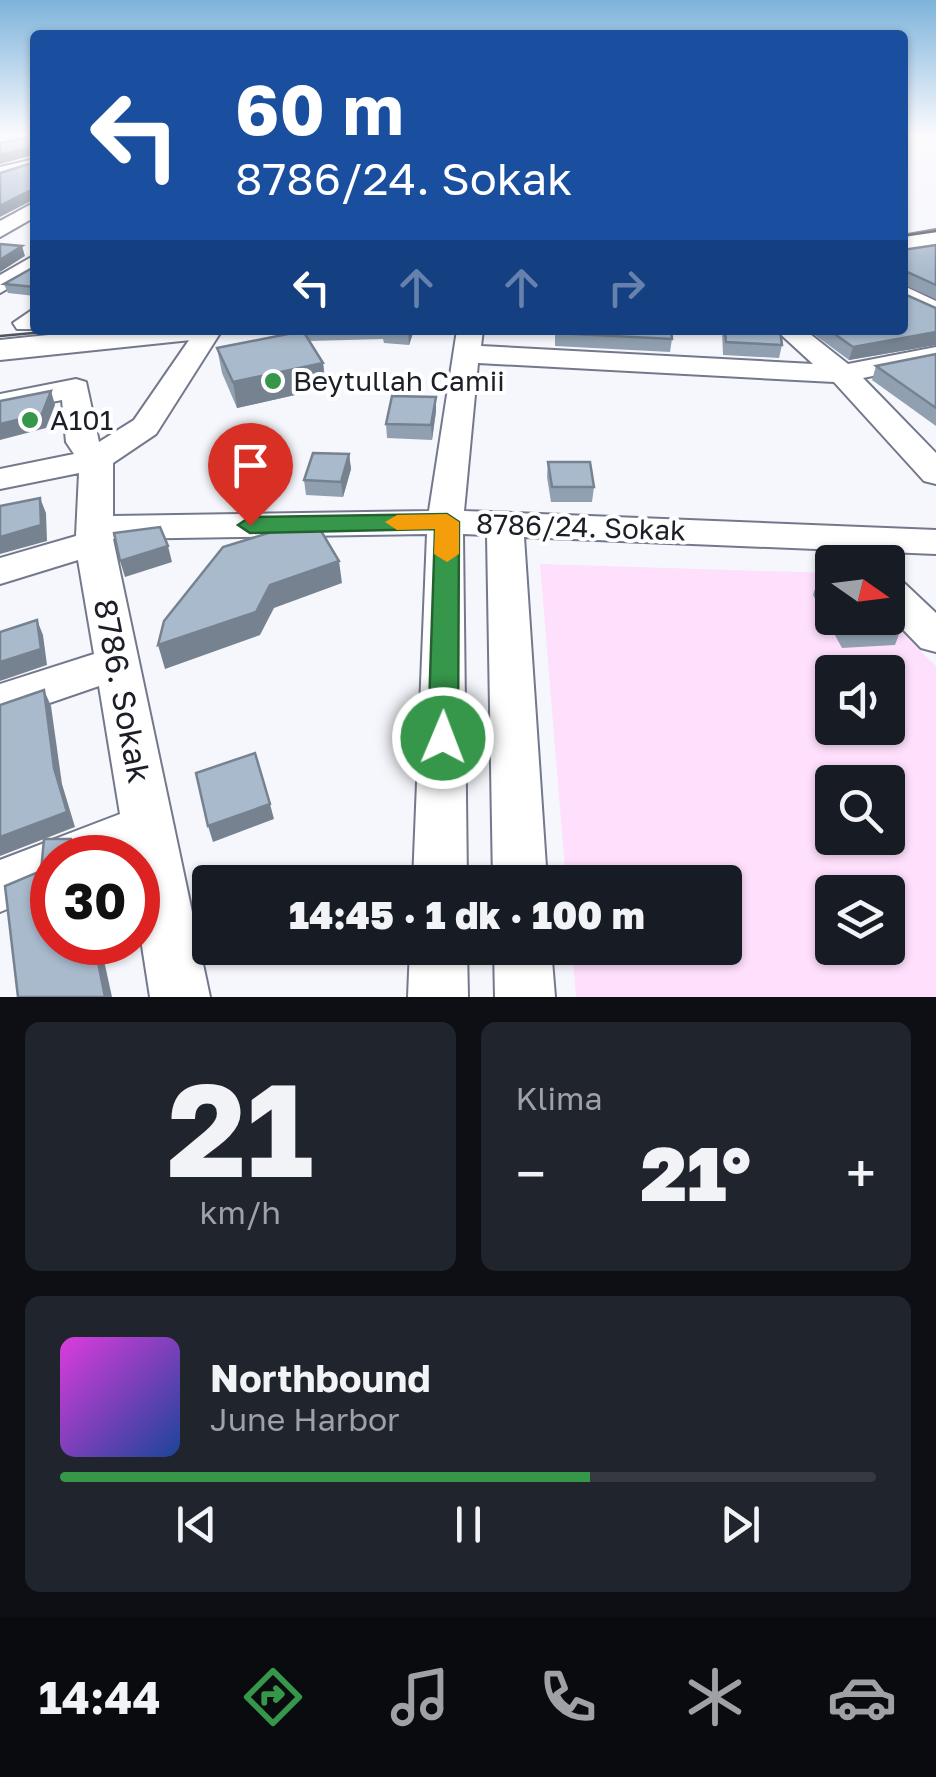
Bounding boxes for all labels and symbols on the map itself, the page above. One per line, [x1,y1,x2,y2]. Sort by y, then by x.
place label: Beytullah Camii [293,364,505,397]
marker: Beytullah Camii [262,370,284,392]
place label: A101 [50,403,113,436]
marker: A101 [19,409,41,431]
pin [208,423,293,526]
street label: 8786/24. Sokak [475,506,687,547]
north arrow [815,545,905,635]
street label: 8786. Sokak [87,596,159,786]
position arrow [391,686,495,790]
speed limit sign: 30 [30,835,160,965]

